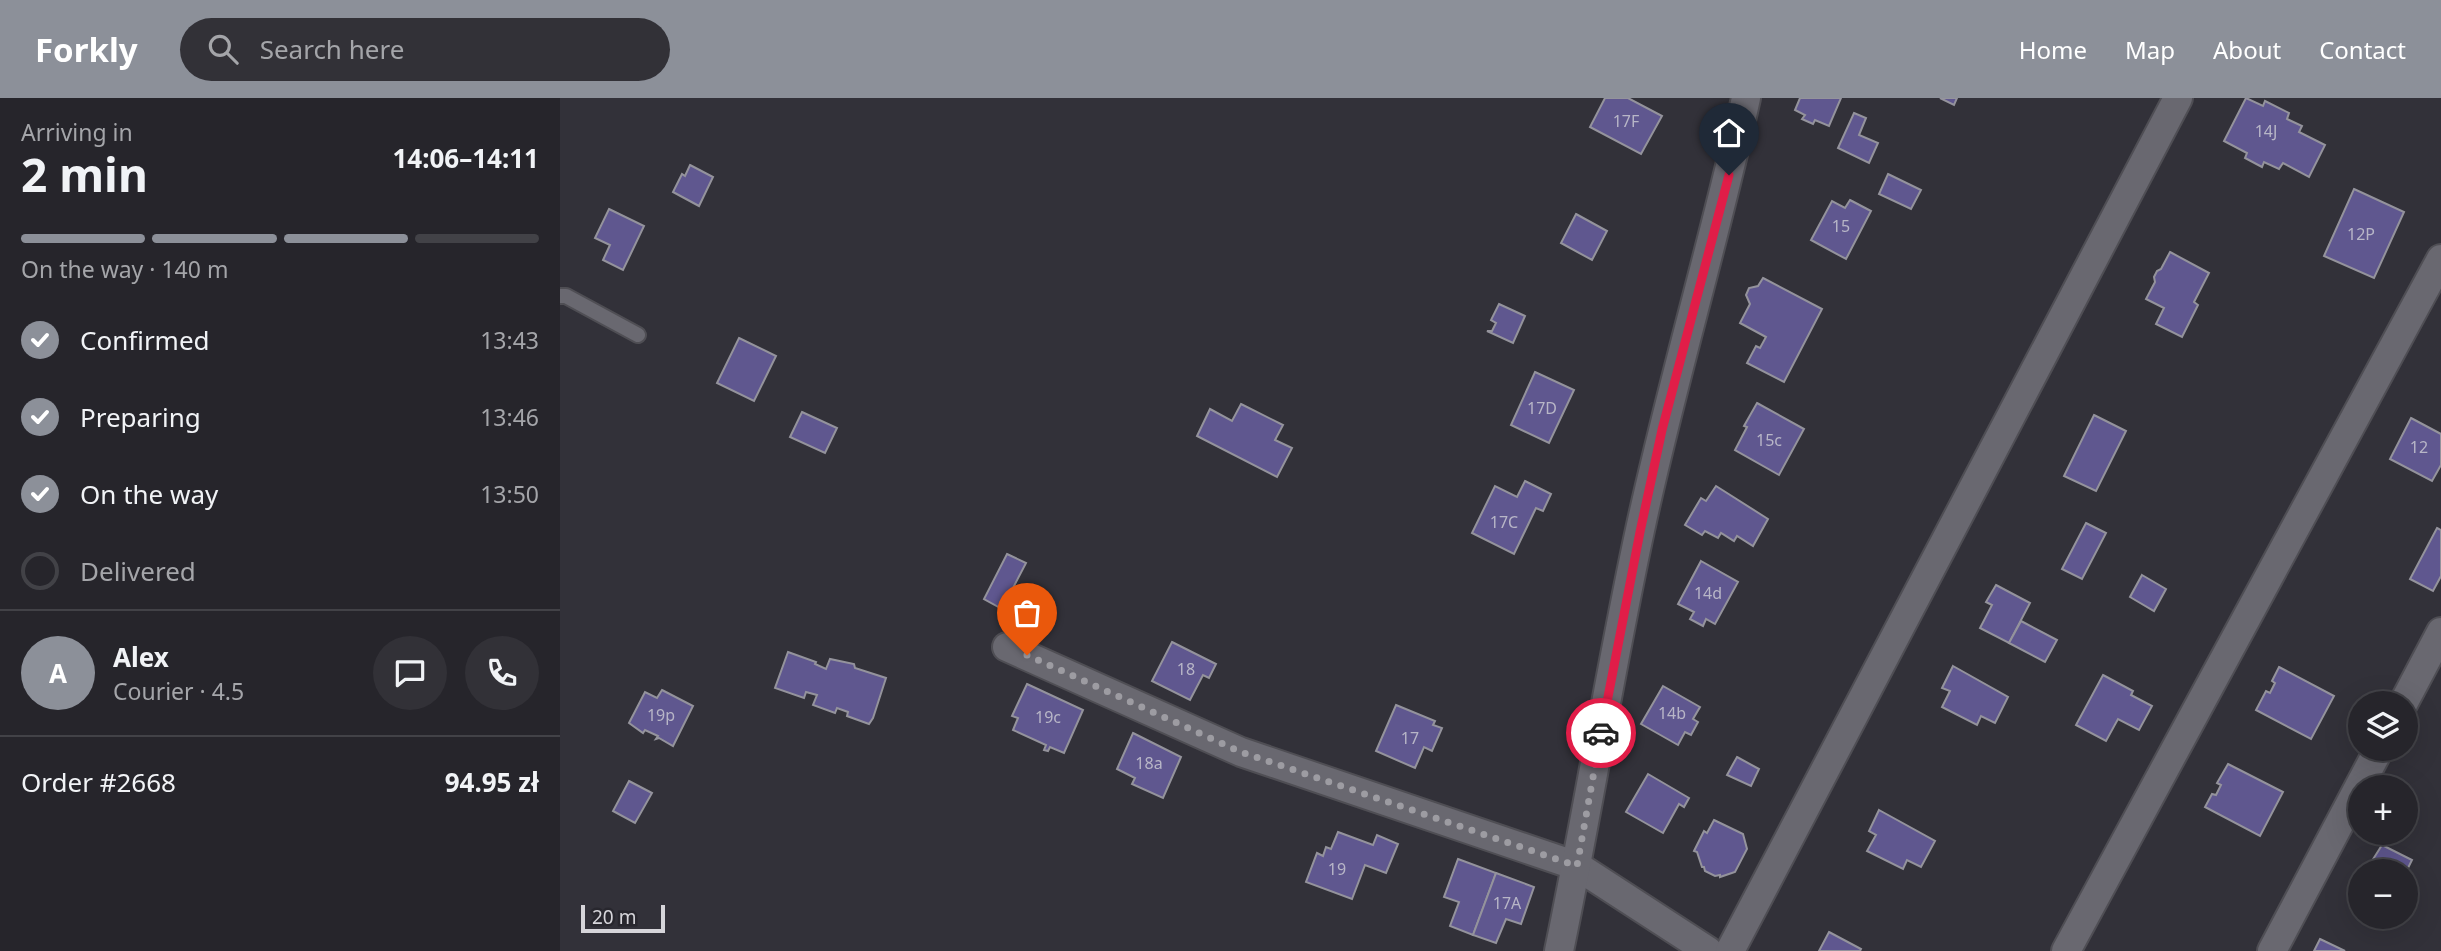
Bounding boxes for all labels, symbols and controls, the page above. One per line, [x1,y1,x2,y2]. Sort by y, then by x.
search box [180,18,670,81]
text: Forkly [35,27,138,72]
icon: search [204,30,242,68]
text: Search here [260,31,404,67]
text: Home [2019,33,2087,66]
text: Map [2125,33,2175,66]
text: About [2213,33,2281,66]
text: Contact [2319,33,2406,66]
pin [1699,103,1759,175]
house number: 17F [1613,110,1639,132]
icon: home [1710,114,1748,152]
text: Arriving in [21,116,133,148]
house number: 14J [2255,120,2277,142]
text: 14:06–14:11 [392,140,539,176]
text: 2 min [21,143,148,205]
house number: 15 [1832,215,1850,237]
house number: 12P [2347,223,2375,245]
text: On the way · 140 m [21,253,228,285]
icon: check [21,321,59,359]
text: Confirmed [80,322,210,358]
text: 13:43 [480,324,539,356]
house number: 17D [1527,397,1557,419]
icon: check [21,398,59,436]
text: Preparing [80,399,201,435]
text: 13:46 [480,401,539,433]
house number: 15c [1756,429,1782,451]
house number: 12 [2410,436,2428,458]
icon: check [21,475,59,513]
text: On the way [80,476,218,512]
text: 13:50 [480,478,539,510]
house number: 17C [1490,511,1518,533]
text: Delivered [80,553,196,589]
house number: 14d [1694,582,1722,604]
pin [997,583,1057,655]
icon: bag [1008,594,1046,632]
button: chat [373,636,447,710]
button: phone [465,636,539,710]
text: Alex [113,639,169,675]
text: A [49,655,67,691]
house number: 18 [1177,658,1195,680]
text: Courier · 4.5 [113,675,244,707]
map controls [2348,691,2418,929]
button: layers [2348,691,2418,761]
courier [1566,698,1636,768]
house number: 14b [1658,702,1686,724]
house number: 19p [647,704,675,726]
house number: 19c [1035,706,1061,728]
icon: car [1582,714,1620,752]
house number: 17 [1401,727,1419,749]
house number: 18a [1135,752,1163,774]
text: Order #2668 [21,764,176,800]
text: 94.95 zł [445,764,539,800]
button: + [2348,775,2418,845]
house number: 19 [1328,858,1346,880]
button: − [2348,859,2418,929]
house number: 17A [1493,892,1522,914]
scale bar [581,902,665,934]
text: 20 m [592,904,636,930]

